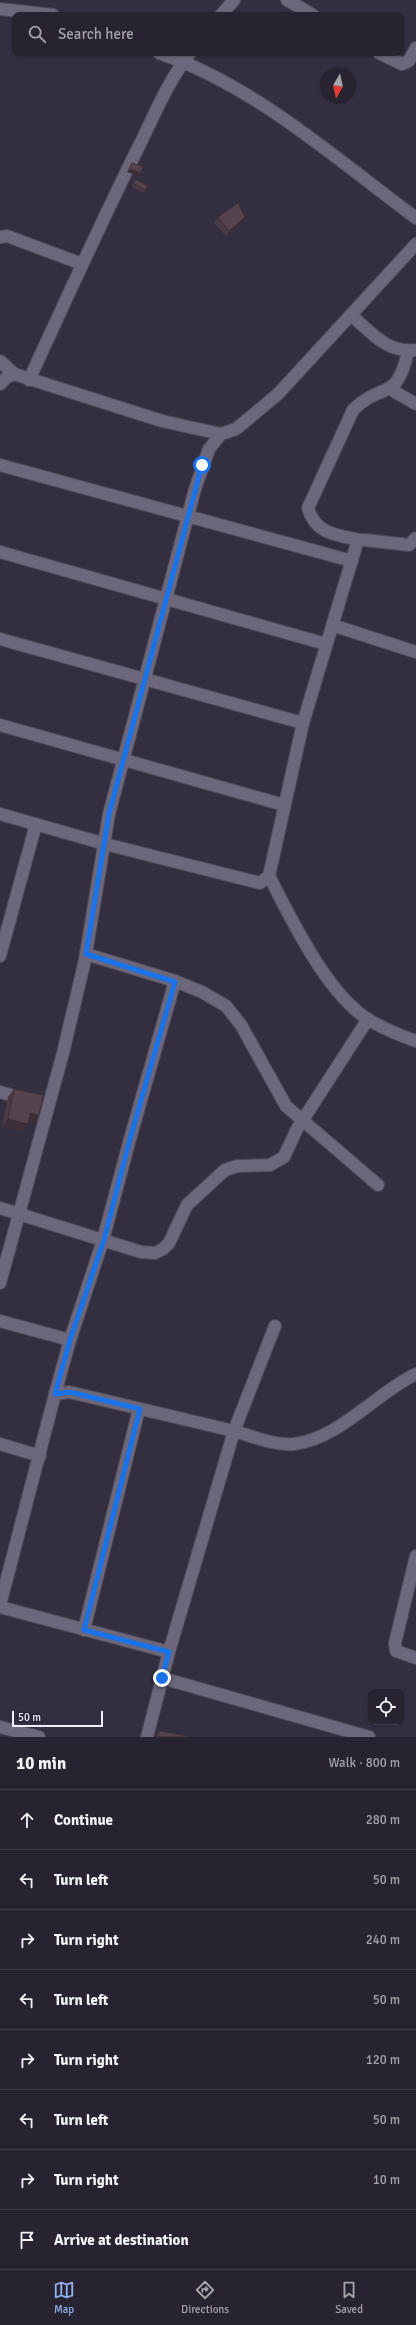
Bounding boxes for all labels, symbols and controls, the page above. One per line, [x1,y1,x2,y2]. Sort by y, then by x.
search box [12,12,404,56]
icon: search [26,23,48,45]
text: Search here [58,25,134,43]
north arrow [320,68,356,104]
route start [193,456,211,474]
route end [153,1669,171,1687]
map controls [368,1689,404,1725]
button: locate [368,1689,404,1725]
scale bar [12,1709,103,1728]
text: 50 m [18,1711,41,1724]
text: 10 min [16,1753,66,1774]
text: Walk · 800 m [329,1755,400,1771]
icon: ahead [16,1809,38,1831]
text: Continue [54,1811,113,1829]
text: 280 m [366,1812,400,1828]
icon: left [16,1869,38,1891]
text: Turn left [54,1871,108,1889]
text: 50 m [373,1872,400,1888]
icon: right [16,1929,38,1951]
text: Turn right [54,1931,119,1949]
text: 240 m [366,1932,400,1948]
icon: left [16,1989,38,2011]
text: Turn left [54,1991,108,2009]
text: 50 m [373,1992,400,2008]
icon: right [16,2049,38,2071]
text: Turn right [54,2051,119,2069]
text: 120 m [366,2052,400,2068]
icon: left [16,2109,38,2131]
text: Turn left [54,2111,108,2129]
text: 50 m [373,2112,400,2128]
icon: right [16,2169,38,2191]
text: Turn right [54,2171,119,2189]
text: 10 m [373,2172,400,2188]
icon: arrive [16,2229,38,2251]
text: Arrive at destination [54,2231,189,2249]
tab: Map [53,2279,75,2316]
tab: Directions [181,2279,229,2316]
tab: Saved [335,2279,363,2316]

